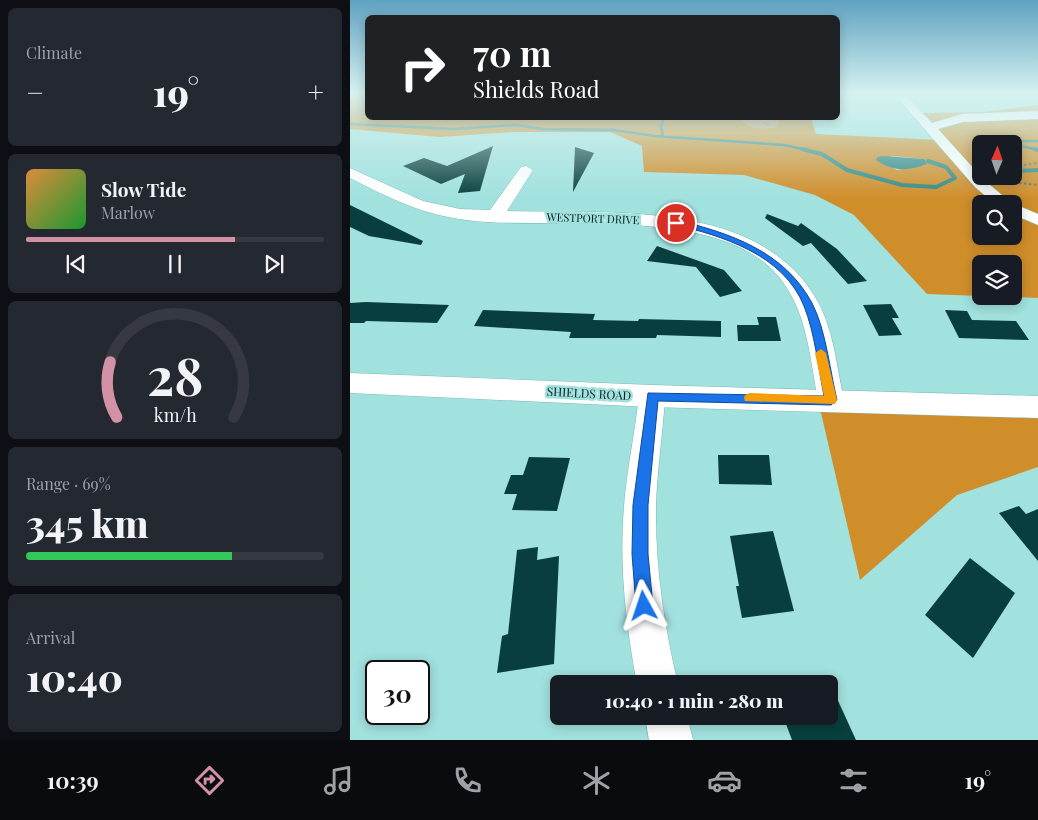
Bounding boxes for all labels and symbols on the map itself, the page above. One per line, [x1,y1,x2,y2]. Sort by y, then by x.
north arrow [972,135,1022,185]
pin [655,202,697,244]
street label: WESTPORT DRIVE [545,209,640,227]
street label: SHIELDS ROAD [546,383,632,403]
position arrow [617,579,669,631]
speed limit sign: 30 [365,660,430,725]

